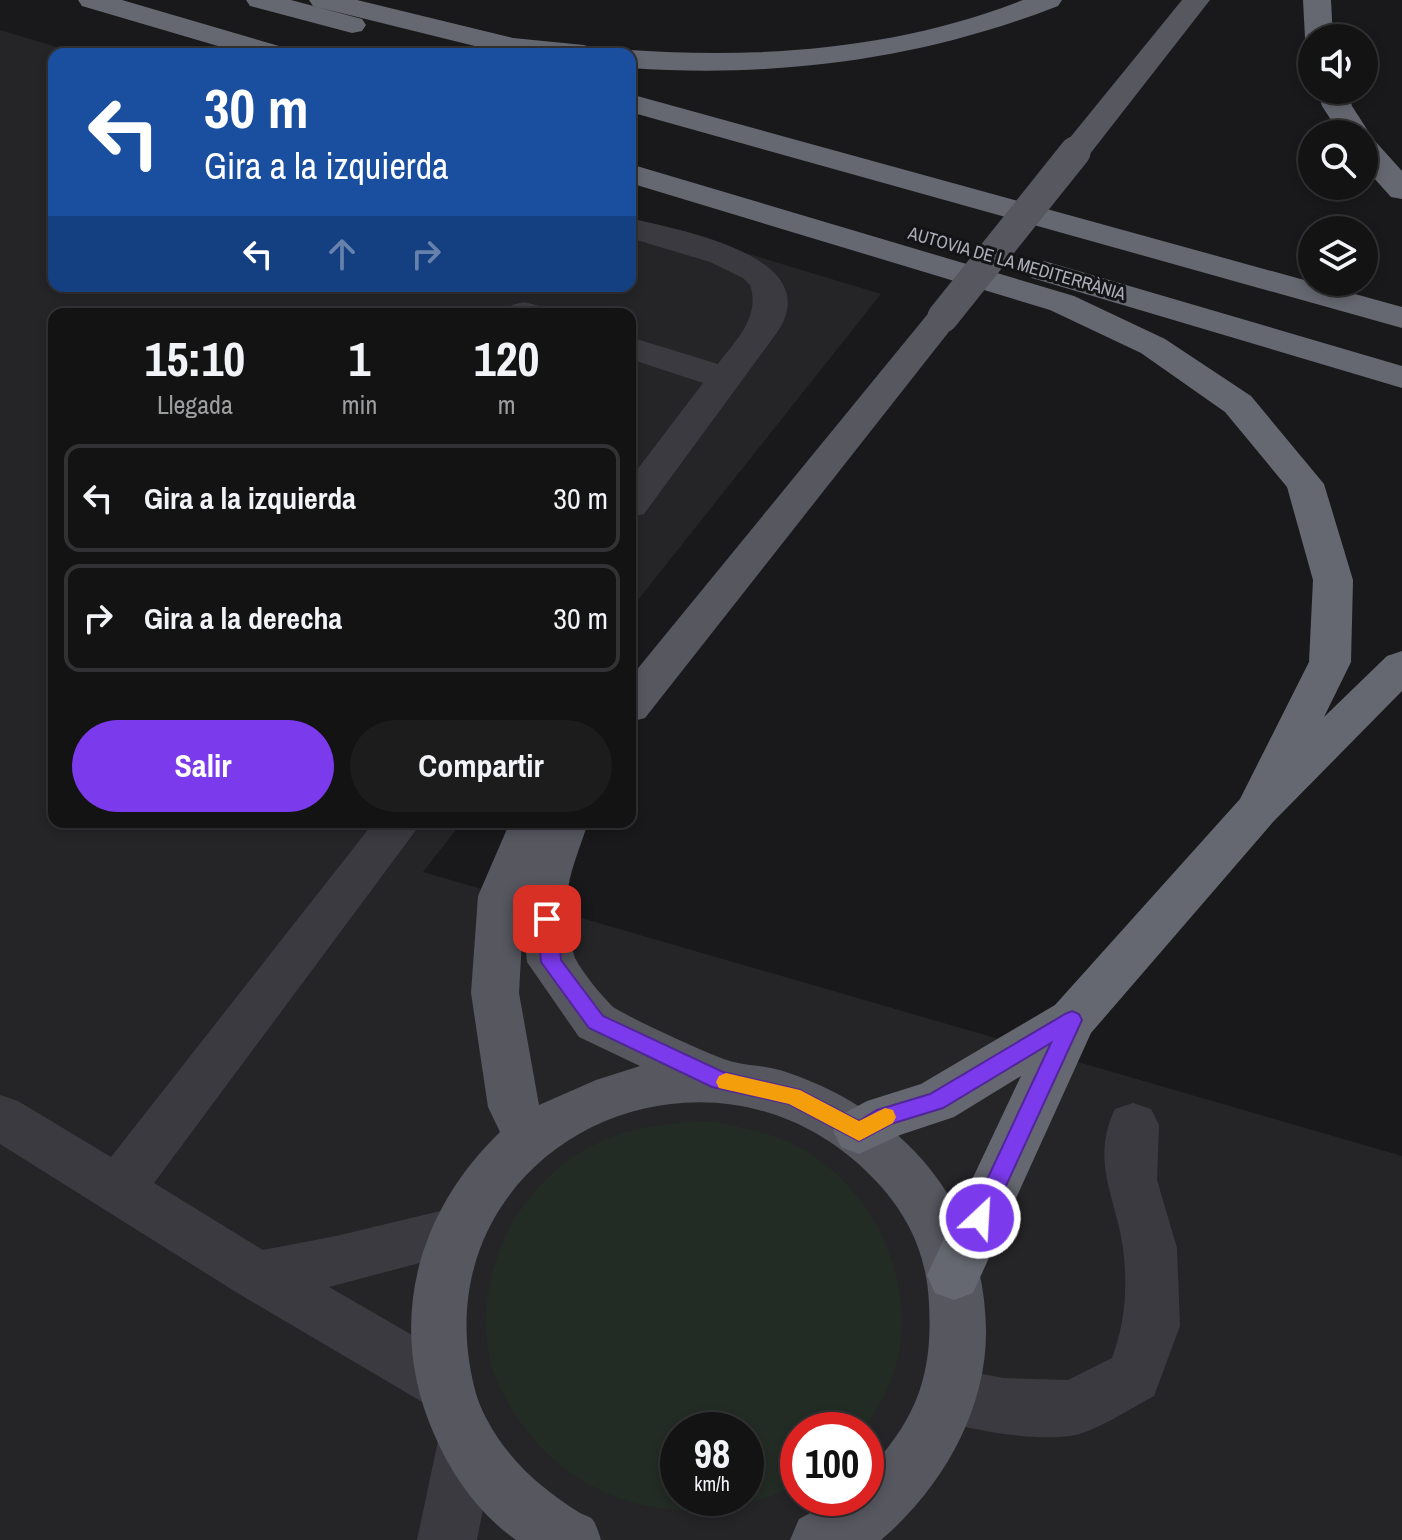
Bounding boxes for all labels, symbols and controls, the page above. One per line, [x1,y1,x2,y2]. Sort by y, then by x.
map controls [1298,24,1378,296]
button: sound [1298,24,1378,104]
text: 30 m [204,70,309,145]
icon: left [72,80,176,184]
button: search [1298,120,1378,200]
text: Gira a la izquierda [204,142,449,190]
button: layers [1298,216,1378,296]
street label: AUTOVIA DE LA MEDITERRÀNIA [904,220,1129,306]
icon: left [236,232,280,276]
icon: ahead [320,232,364,276]
icon: right [404,232,448,276]
text: 15:10 [145,326,245,391]
text: 1 [349,326,370,391]
text: 120 [474,326,539,391]
text: Llegada [157,387,233,422]
text: min [342,387,377,422]
text: m [498,387,516,422]
icon: left [76,476,120,520]
text: Gira a la izquierda [144,478,356,518]
text: 30 m [553,478,608,518]
icon: right [76,596,120,640]
text: Gira a la derecha [144,598,342,638]
text: 30 m [553,598,608,638]
button: Salir [72,720,334,812]
button: Compartir [350,720,612,812]
pin [513,885,581,953]
icon: arrive [525,897,569,941]
position arrow [938,1176,1022,1260]
speed limit sign: 100 [780,1412,884,1516]
text: 98 [694,1427,730,1480]
text: km/h [694,1470,730,1497]

